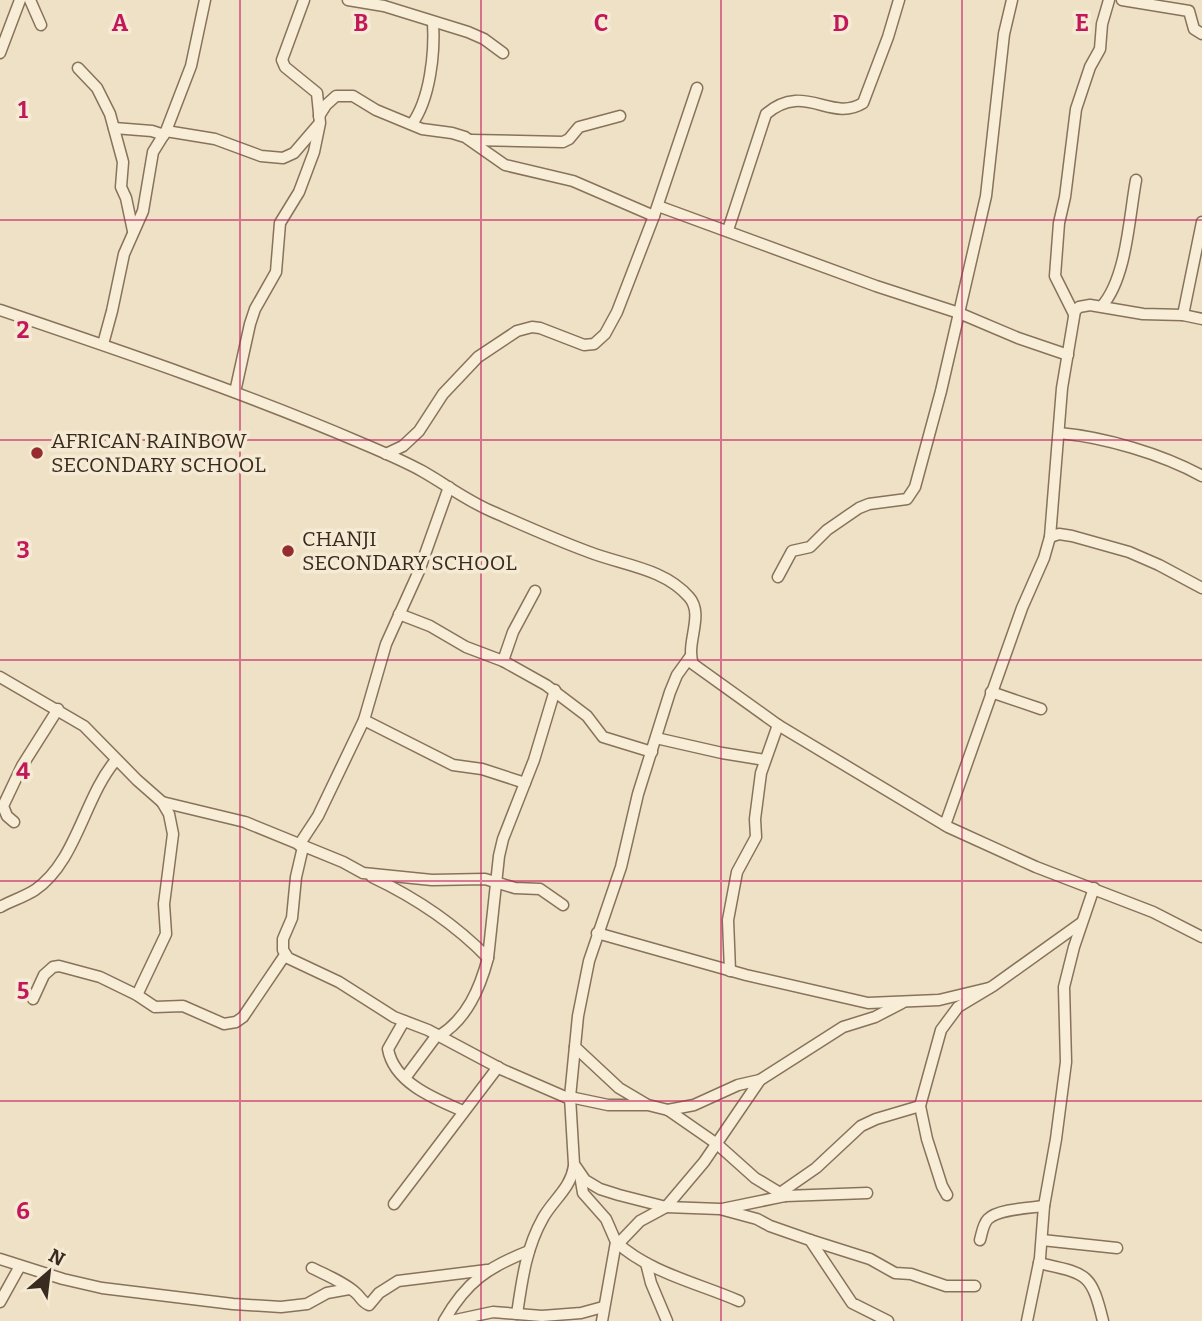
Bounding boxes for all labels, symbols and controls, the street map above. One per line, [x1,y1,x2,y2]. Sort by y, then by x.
text: A [112,9,129,37]
text: B [354,9,368,37]
text: C [594,9,608,37]
text: D [833,9,849,37]
text: E [1075,9,1089,37]
text: 1 [18,96,28,124]
text: 2 [17,316,30,344]
place label: AFRICAN RAINBOW SECONDARY SCHOOL [51,428,266,478]
marker: AFRICAN RAINBOW SECONDARY SCHOOL [29,445,45,461]
place label: CHANJI SECONDARY SCHOOL [302,526,517,576]
text: 3 [16,536,30,564]
marker: CHANJI SECONDARY SCHOOL [280,543,296,559]
text: 4 [16,757,30,785]
text: 5 [17,977,29,1005]
text: 6 [16,1197,30,1225]
north arrow [14,1237,84,1307]
text: N [45,1244,69,1271]

